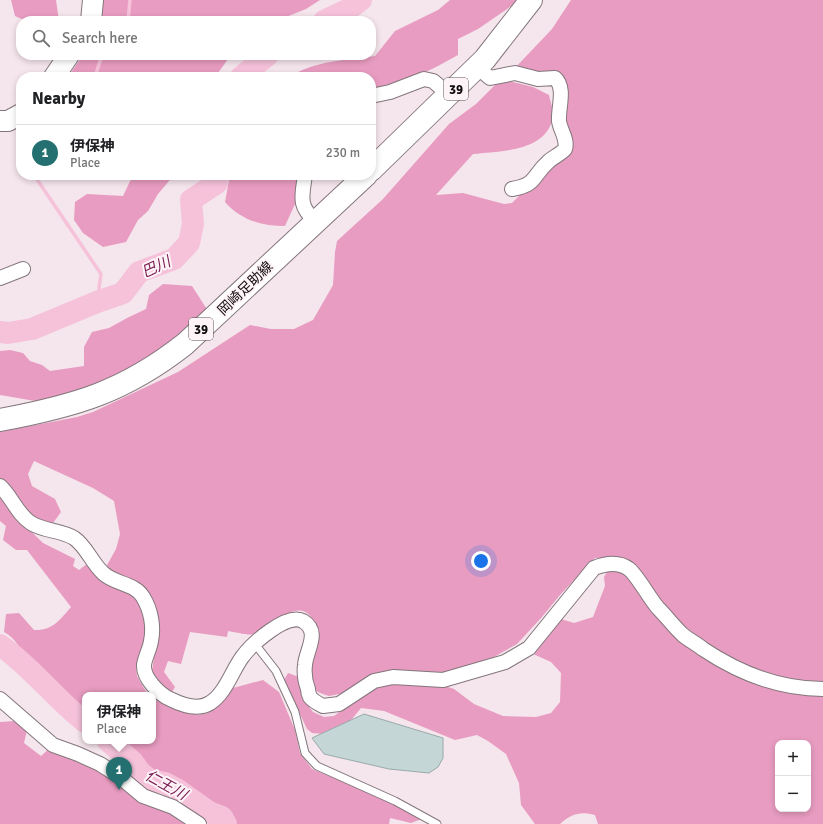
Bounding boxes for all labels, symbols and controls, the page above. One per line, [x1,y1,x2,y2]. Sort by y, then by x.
search box [16,16,376,60]
icon: search [30,27,52,49]
text: Search here [62,29,138,47]
road number: 39 [444,78,468,100]
text: Nearby [32,88,85,109]
text: 伊保神 [70,137,115,155]
text: 1 [41,145,49,161]
text: 230 m [326,145,360,161]
text: Place [70,155,100,171]
water label: 巴川 [139,252,175,281]
street label: 岡崎足助線 [214,258,276,319]
road number: 39 [189,318,213,340]
your location [471,551,491,571]
popup [82,692,156,744]
text: 伊保神 [96,703,142,721]
text: Place [96,721,127,737]
map controls [775,740,811,812]
button: + [775,740,811,776]
pin: 1 [106,757,132,790]
water label: 仁王川 [142,766,192,805]
button: − [775,776,811,812]

